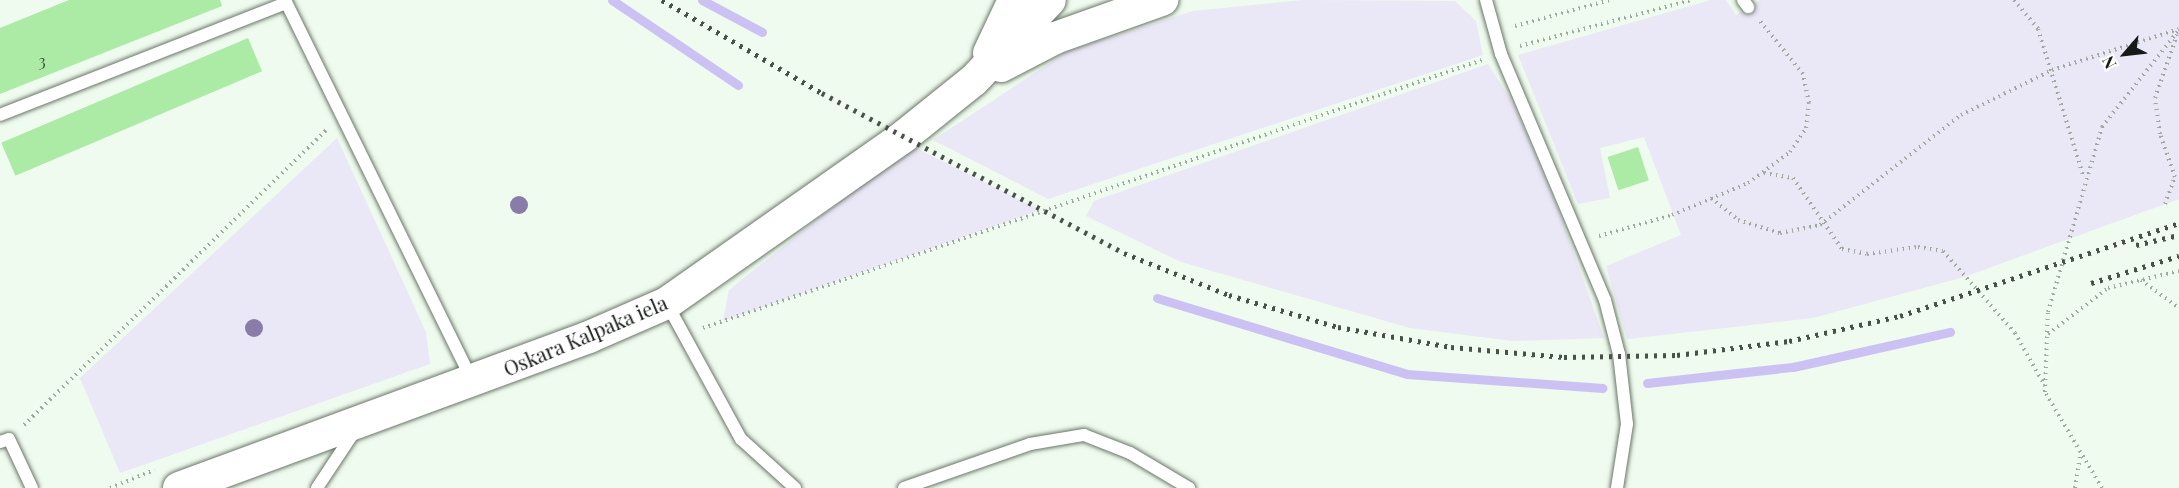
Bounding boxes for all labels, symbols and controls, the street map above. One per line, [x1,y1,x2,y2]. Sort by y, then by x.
north arrow [2095,24,2155,84]
house number: 3 [38,51,46,71]
text: N [2097,53,2121,73]
street label: Oskara Kalpaka iela [499,290,671,380]

